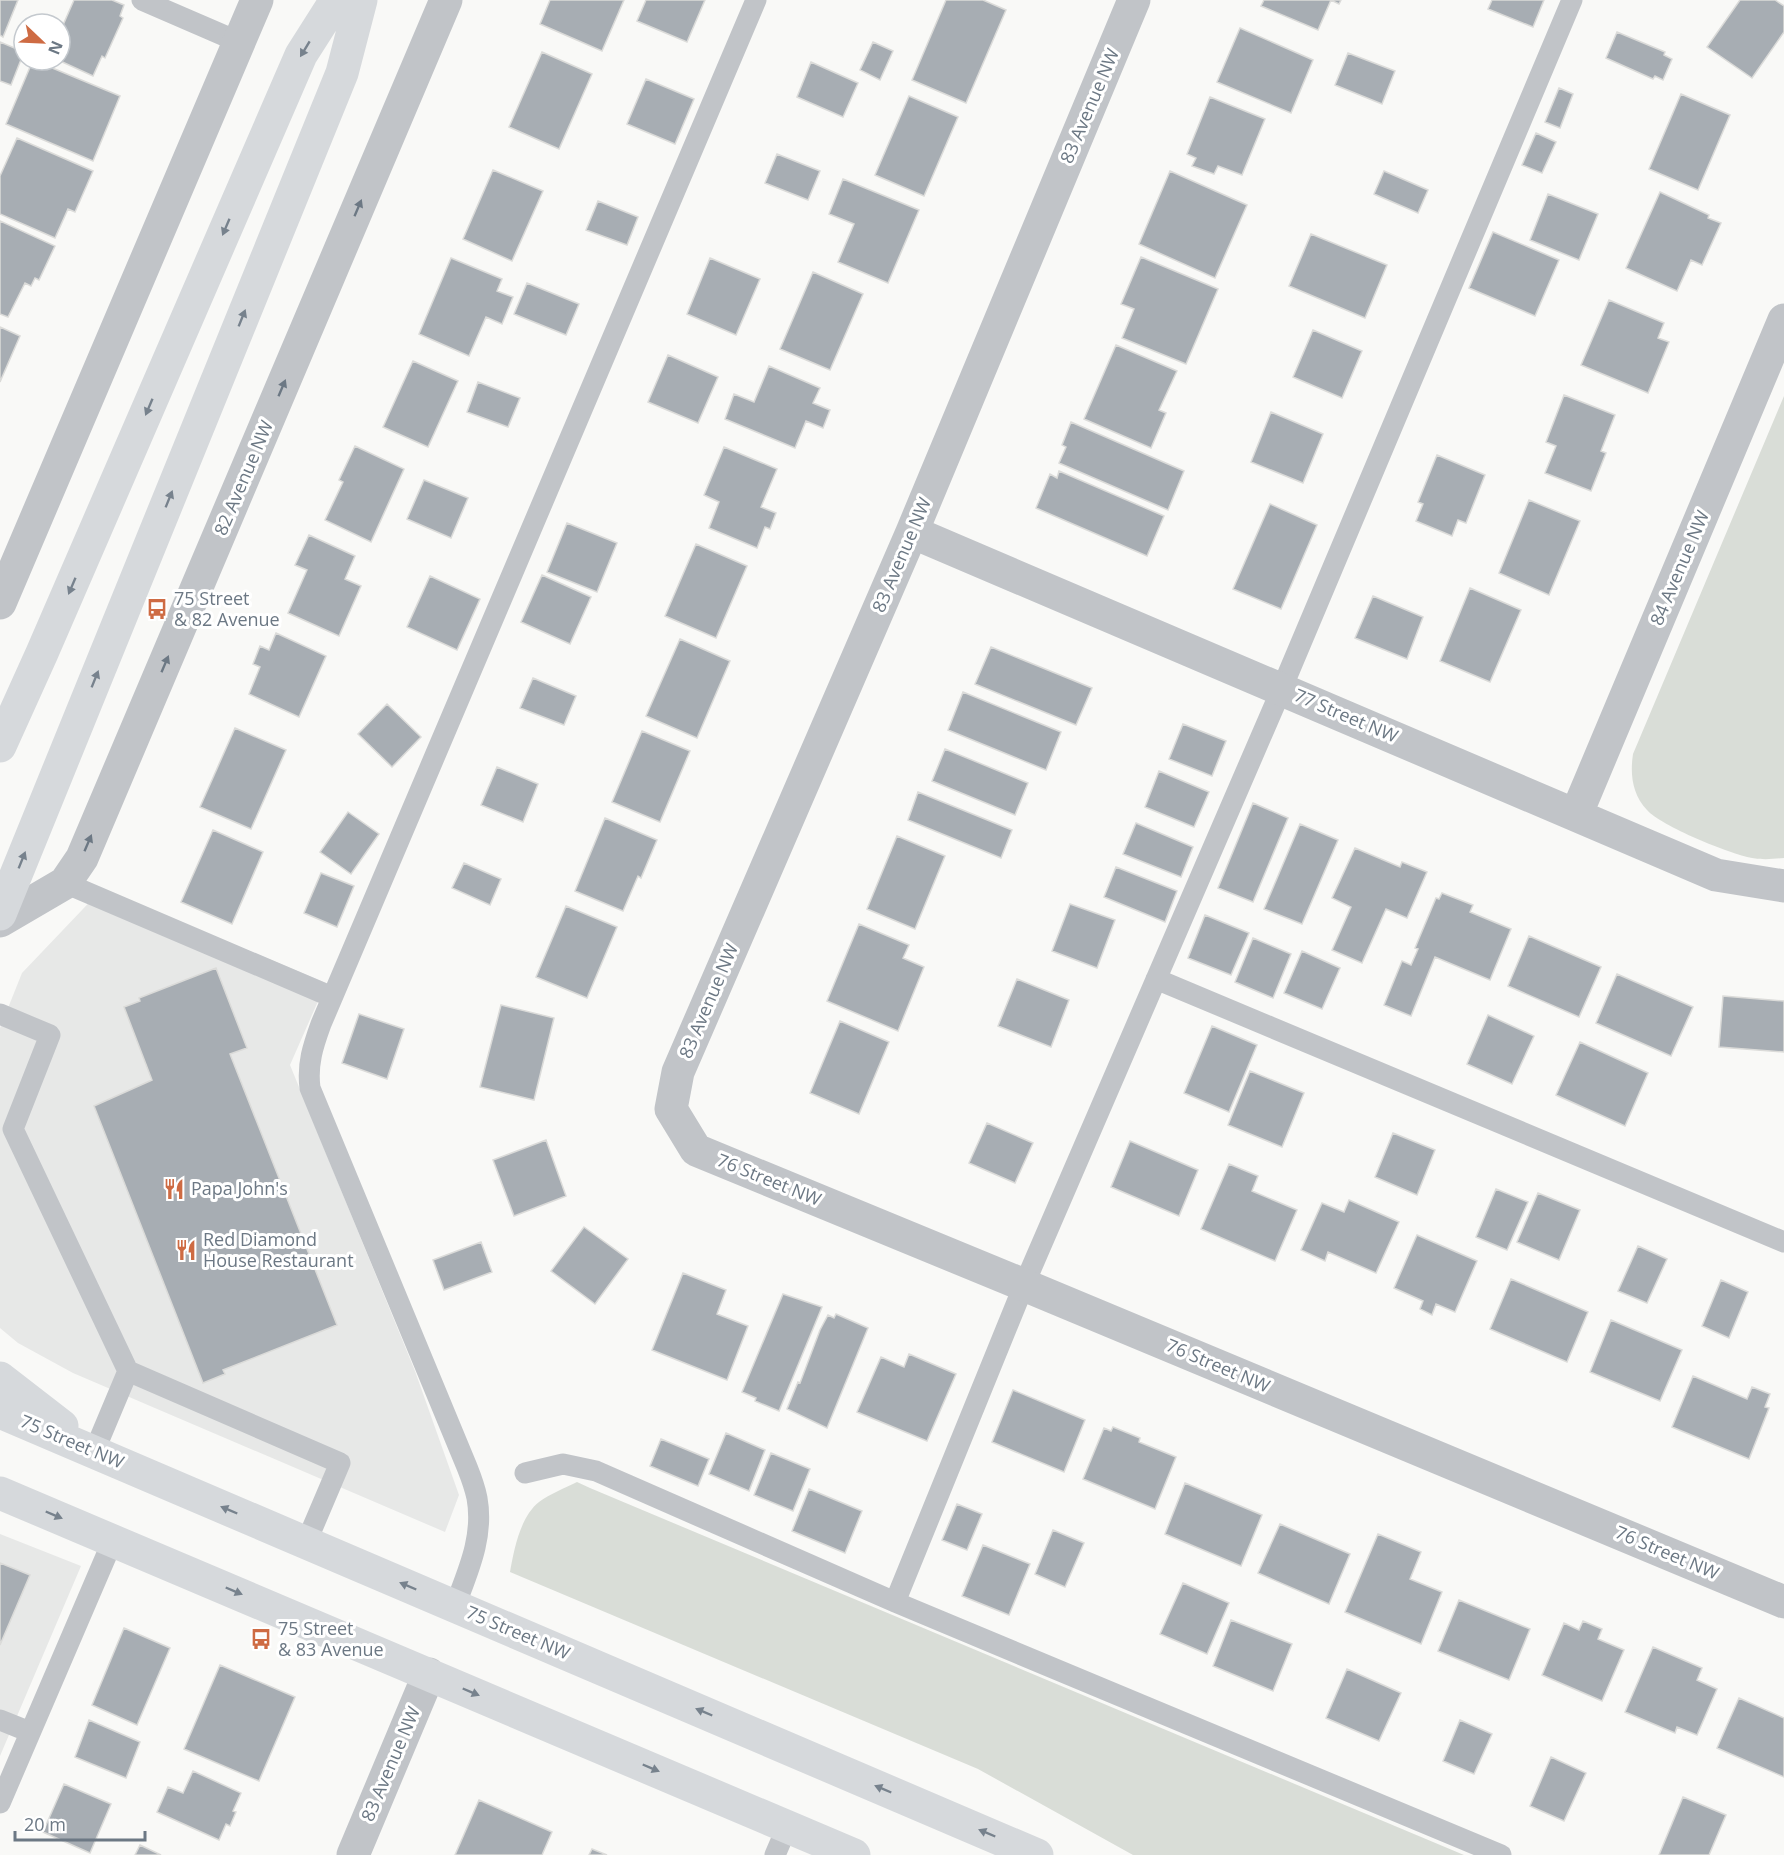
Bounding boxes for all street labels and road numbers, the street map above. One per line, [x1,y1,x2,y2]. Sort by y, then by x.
street label: 83 Avenue NW [1054,44,1124,167]
street label: 82 Avenue NW [208,416,278,539]
street label: 83 Avenue NW [866,493,936,616]
street label: 84 Avenue NW [1644,506,1714,629]
street label: 77 Street NW [1291,682,1402,748]
street label: 83 Avenue NW [673,939,743,1062]
street label: 76 Street NW [714,1147,825,1211]
street label: 76 Street NW [1163,1332,1274,1398]
street label: 75 Street NW [17,1408,128,1474]
street label: 76 Street NW [1612,1519,1723,1585]
street label: 75 Street NW [463,1599,574,1665]
street label: 83 Avenue NW [355,1702,425,1825]

